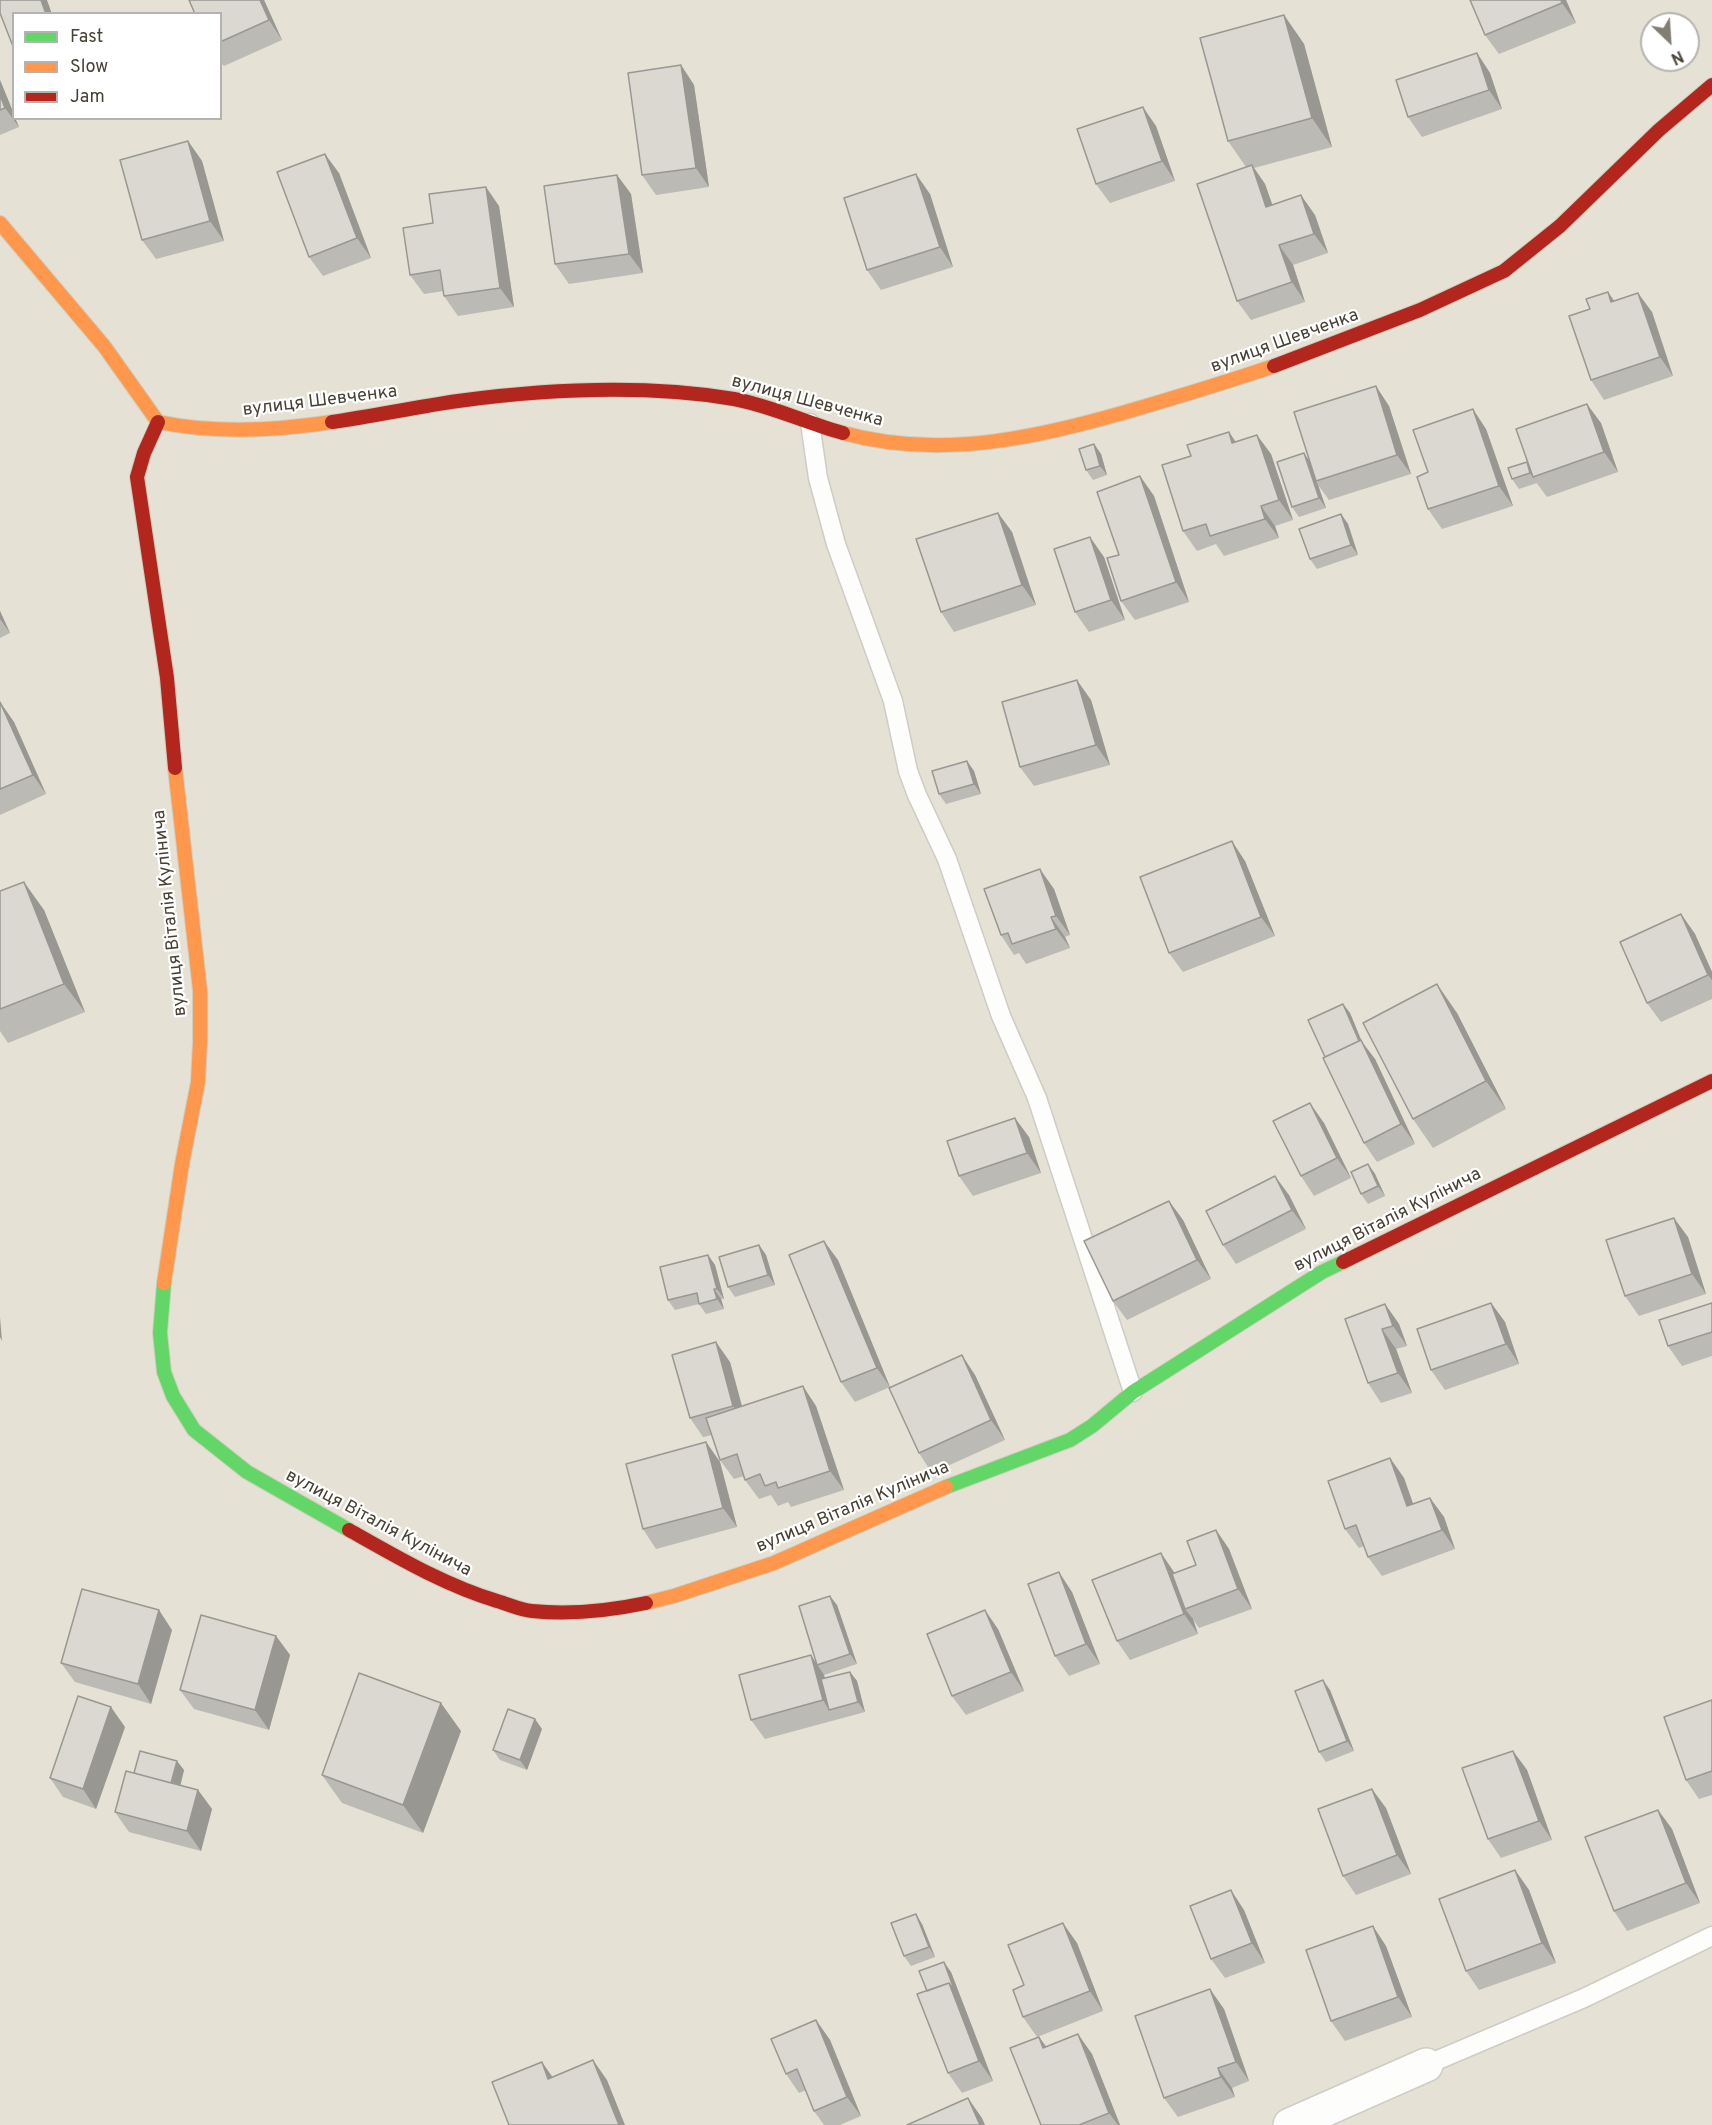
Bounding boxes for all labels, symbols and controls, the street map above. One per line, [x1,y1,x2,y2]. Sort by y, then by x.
legend [12,12,222,120]
north arrow [1640,12,1700,72]
text: Fast [70,26,103,49]
text: N [1667,45,1686,68]
text: Slow [70,56,108,79]
text: Jam [70,86,105,109]
street label: вулиця Шевченка [1208,305,1362,379]
street label: вулиця Шевченка [729,371,885,433]
street label: вулиця Шевченка [241,382,399,422]
street label: вулиця Віталія Кулінича [149,809,193,1017]
street label: вулиця Віталія Кулінича [1291,1164,1485,1278]
street label: вулиця Віталія Кулінича [753,1458,953,1558]
street label: вулиця Віталія Кулінича [281,1466,475,1582]

